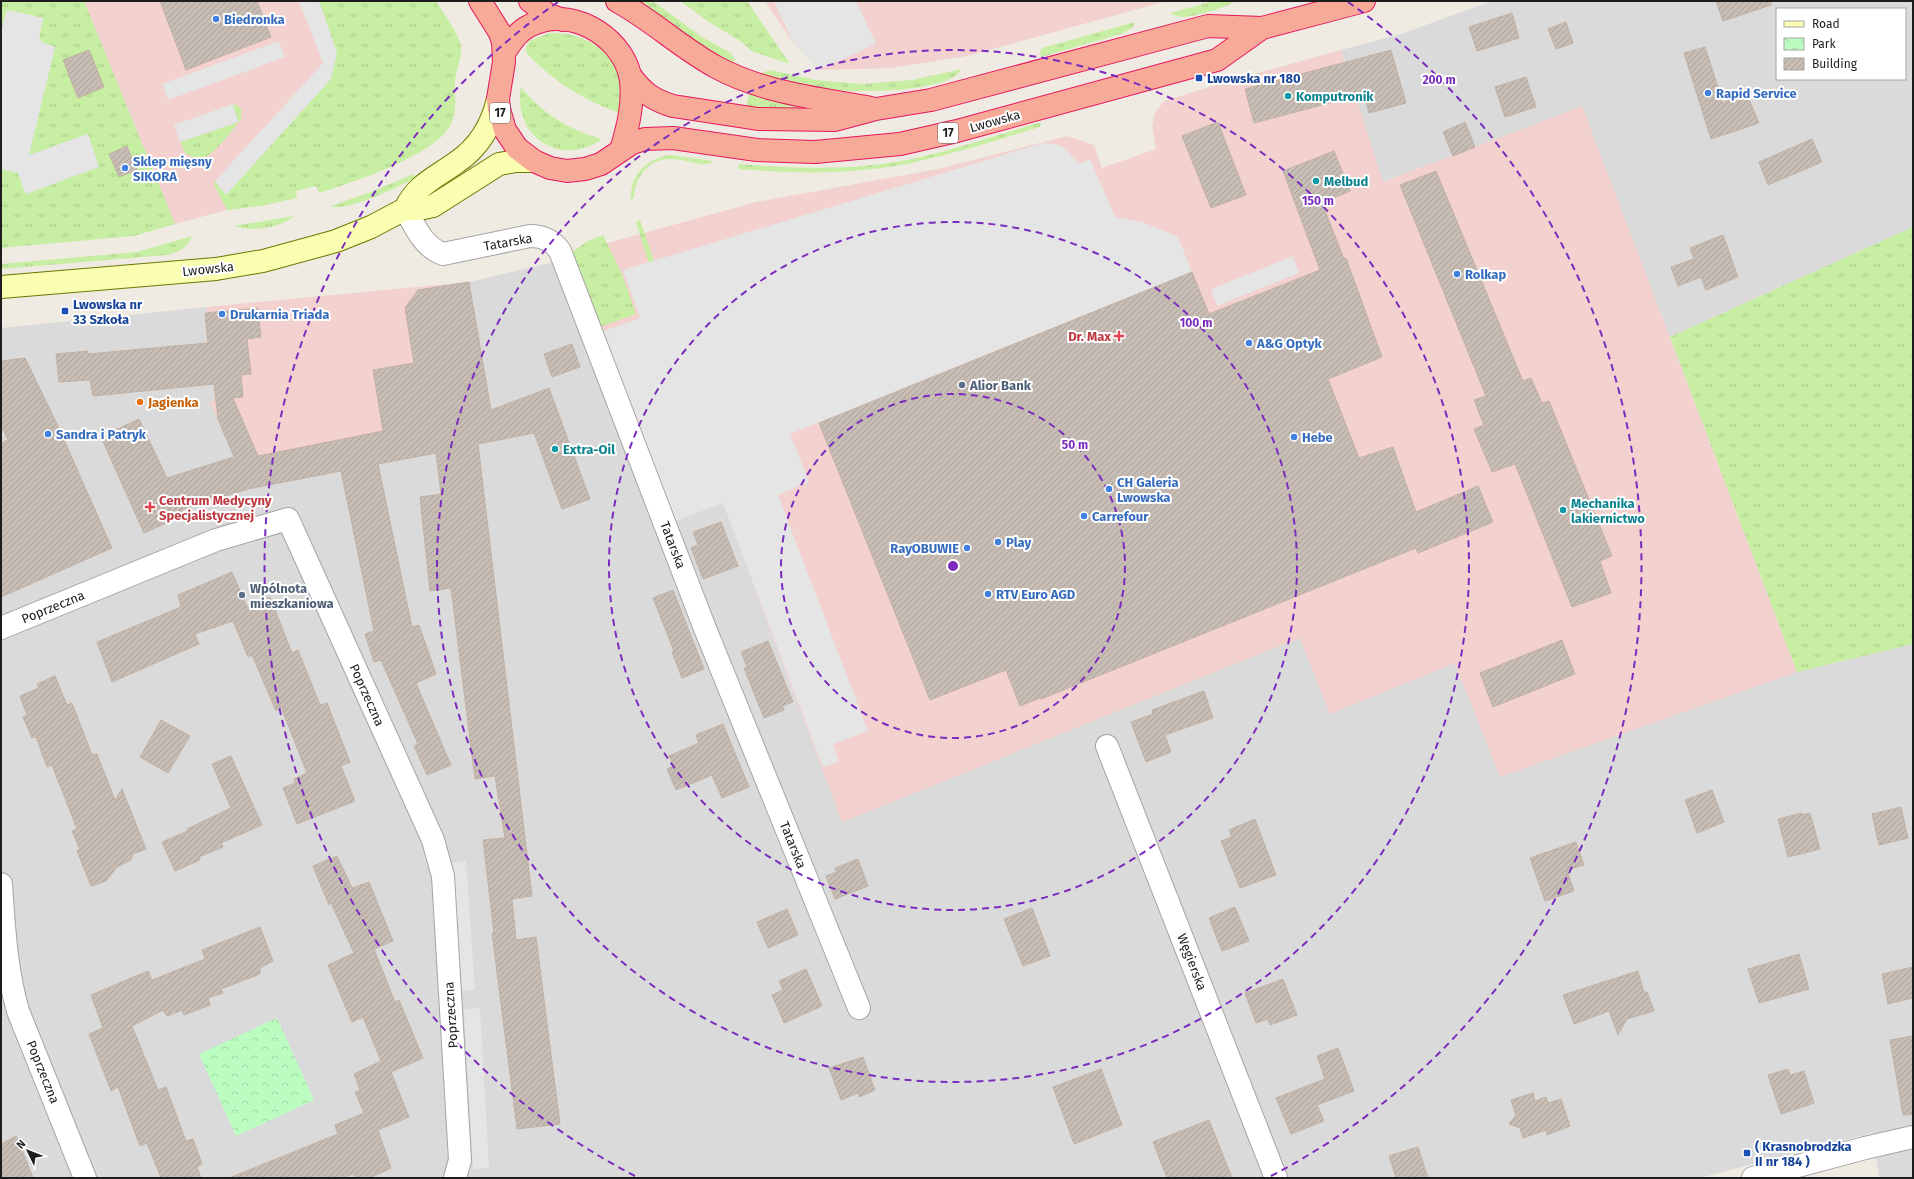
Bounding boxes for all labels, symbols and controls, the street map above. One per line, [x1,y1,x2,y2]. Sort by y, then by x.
legend [1776,8,1906,80]
place label: Biedronka [224,12,285,27]
marker: Biedronka [211,14,221,24]
text: Road [1812,17,1840,31]
text: Park [1812,37,1836,51]
text: Building [1812,57,1858,71]
place label: Lwowska nr 180 [1207,71,1301,86]
marker: Lwowska nr 180 [1194,73,1204,83]
text: 200 m [1422,73,1456,87]
place label: Rapid Service [1716,86,1797,101]
marker: Rapid Service [1703,88,1713,98]
place label: Komputronik [1296,89,1374,104]
marker: Komputronik [1283,91,1293,101]
road number: 17 [490,103,510,123]
street label: Lwowska [968,107,1022,135]
road number: 17 [938,123,958,143]
place label: Sklep mięsny SIKORA [133,154,212,184]
marker: Sklep mięsny SIKORA [120,163,130,173]
place label: Melbud [1324,174,1368,189]
marker: Melbud [1311,176,1321,186]
text: 150 m [1302,194,1334,208]
street label: Tatarska [482,230,534,254]
street label: Lwowska [181,259,235,279]
place label: Rolkap [1465,267,1506,282]
marker: Rolkap [1452,269,1462,279]
place label: Lwowska nr 33 Szkoła [72,297,143,327]
marker: Lwowska nr 33 Szkoła [60,306,70,316]
place label: Drukarnia Triada [230,307,329,322]
marker: Drukarnia Triada [217,309,227,319]
text: 100 m [1180,316,1212,330]
place label: Dr. Max [1068,329,1111,344]
marker: Dr. Max [1114,331,1124,341]
place label: A&G Optyk [1256,336,1322,351]
marker: A&G Optyk [1244,338,1254,348]
place label: Alior Bank [969,378,1032,393]
marker: Alior Bank [957,380,967,390]
place label: Jagienka [147,395,199,410]
marker: Jagienka [135,397,145,407]
place label: Sandra i Patryk [56,427,147,442]
marker: Sandra i Patryk [43,429,53,439]
place label: Hebe [1302,430,1333,445]
marker: Hebe [1289,432,1299,442]
text: 50 m [1062,438,1088,452]
place label: Extra-Oil [563,442,615,457]
marker: Extra-Oil [550,444,560,454]
place label: CH Galeria Lwowska [1117,475,1179,505]
marker: CH Galeria Lwowska [1104,484,1114,494]
place label: Centrum Medycyny Specjalistycznej [159,493,272,523]
place label: Mechanika lakiernictwo [1571,496,1645,526]
marker: Centrum Medycyny Specjalistycznej [144,501,156,513]
marker: Mechanika lakiernictwo [1558,505,1568,515]
place label: Carrefour [1092,509,1149,524]
marker: Carrefour [1079,511,1089,521]
street label: Tatarska [657,519,689,571]
place label: Play [1006,535,1031,550]
marker: Play [993,537,1003,547]
place label: RayOBUWIE [890,541,959,556]
marker: RayOBUWIE [962,543,972,553]
centre of rings [946,559,960,573]
place label: Wpólnota mieszkaniowa [250,581,334,611]
place label: RTV Euro AGD [996,587,1076,602]
street label: Poprzeczna [19,588,87,626]
marker: RTV Euro AGD [983,589,993,599]
marker: Wpólnota mieszkaniowa [237,590,247,600]
street label: Poprzeczna [347,662,387,728]
street label: Tatarska [777,819,809,871]
street label: Węgierska [1174,931,1210,993]
street label: Poprzeczna [441,981,461,1049]
street label: Poprzeczna [24,1038,62,1106]
north arrow [8,1131,48,1171]
text: N [14,1137,28,1152]
place label: ( Krasnobrodzka II nr 184 ) [1755,1139,1852,1169]
marker: ( Krasnobrodzka II nr 184 ) [1742,1148,1752,1158]

